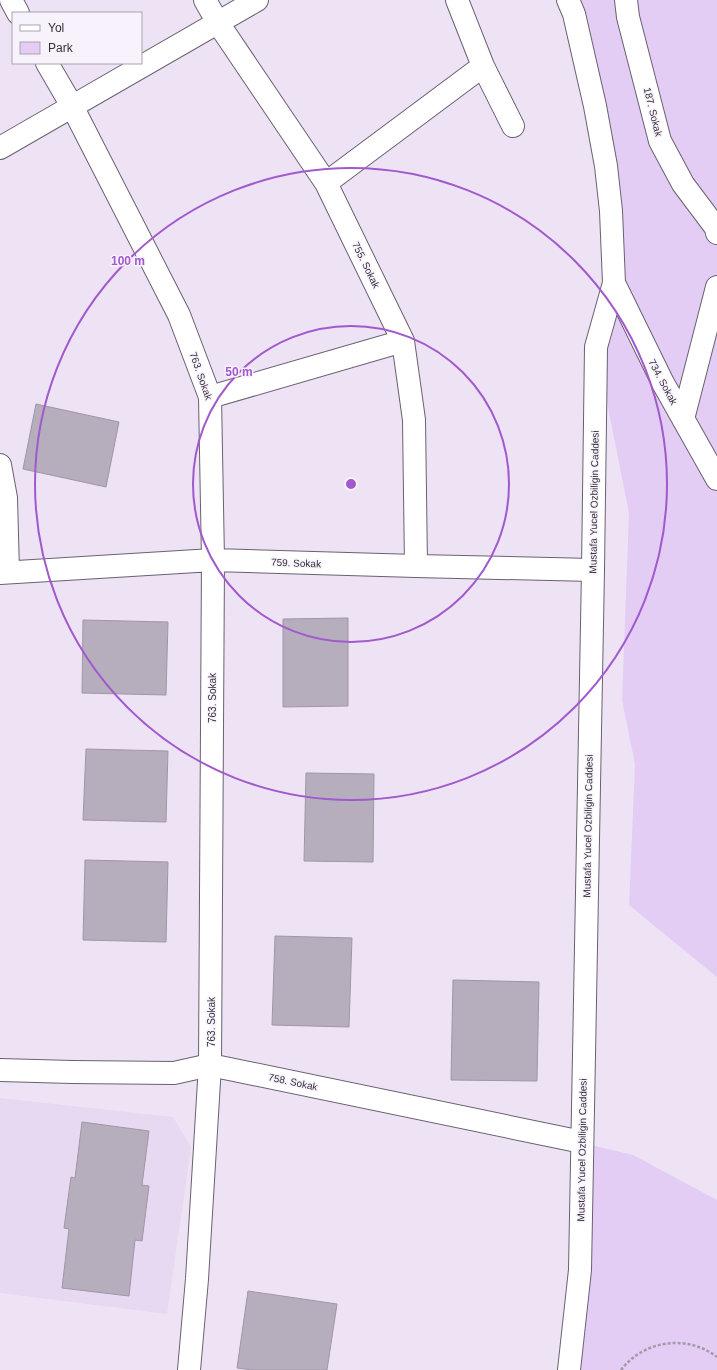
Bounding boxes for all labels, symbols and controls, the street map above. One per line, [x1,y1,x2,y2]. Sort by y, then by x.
legend [12,12,142,64]
text: Yol [48,21,64,35]
text: Park [48,41,74,55]
street label: 187. Sokak [642,86,665,139]
street label: 755. Sokak [350,240,382,291]
text: 100 m [111,254,145,268]
street label: 763. Sokak [188,351,215,402]
street label: 734. Sokak [646,357,680,408]
text: 50 m [225,365,253,379]
street label: Mustafa Yucel Ozbiligin Caddesi [587,430,601,574]
centre of rings [344,477,358,491]
street label: 759. Sokak [271,557,322,569]
street label: 763. Sokak [207,672,218,723]
street label: Mustafa Yucel Ozbiligin Caddesi [581,754,595,898]
street label: 763. Sokak [206,996,217,1047]
street label: 758. Sokak [267,1071,320,1093]
street label: Mustafa Yucel Ozbiligin Caddesi [575,1078,589,1222]

